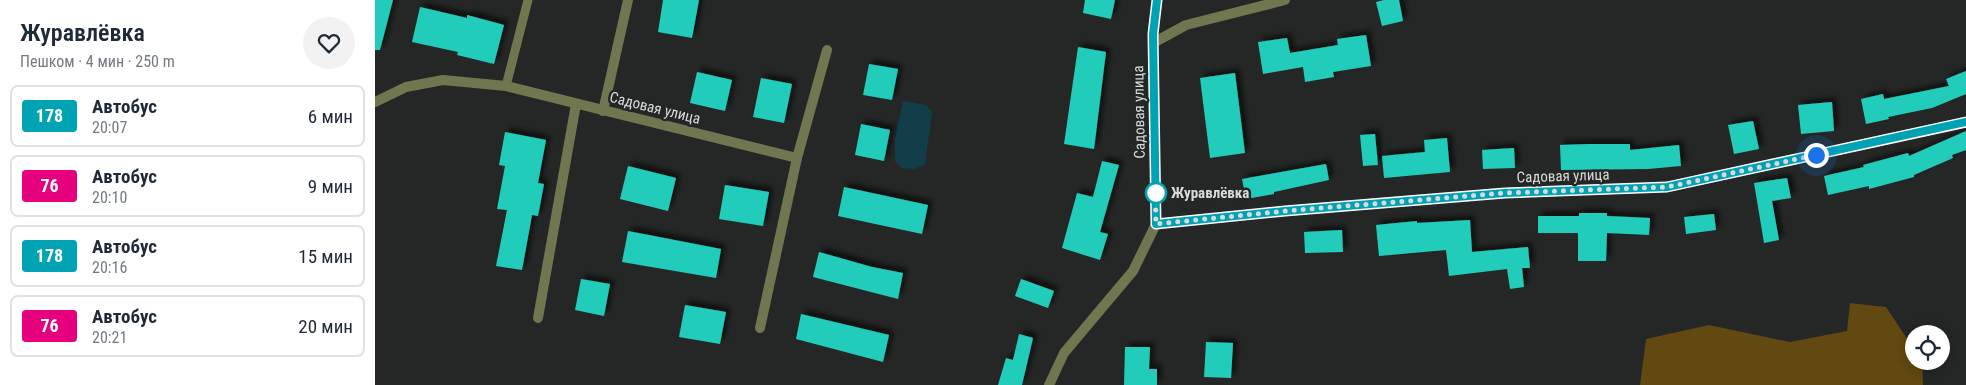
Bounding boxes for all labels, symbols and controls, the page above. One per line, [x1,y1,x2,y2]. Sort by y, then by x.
button: heart [303,17,355,69]
text: Журавлёвка [20,19,145,47]
text: Пешком · 4 мин · 250 m [20,52,175,71]
street label: Садовая улица [1129,65,1149,159]
street label: Садовая улица [608,88,702,128]
text: Автобус [92,95,157,118]
text: 178 [36,105,63,126]
text: 6 мин [308,105,353,128]
text: 20:07 [92,118,127,137]
your location [1804,143,1829,168]
text: Автобус [92,165,157,188]
street label: Садовая улица [1516,165,1610,187]
text: 76 [40,175,59,196]
text: 9 мин [308,175,353,198]
marker: Журавлёвка [1145,182,1167,204]
place label: Журавлёвка [1171,184,1249,202]
text: 20:10 [92,188,127,207]
text: Автобус [92,235,157,258]
text: 178 [36,245,63,266]
text: 15 мин [298,245,353,268]
text: 20:16 [92,258,127,277]
text: Автобус [92,305,157,328]
text: 76 [40,315,59,336]
text: 20 мин [298,315,353,338]
map controls [1905,325,1950,370]
button: locate [1905,325,1950,370]
text: 20:21 [92,328,127,347]

